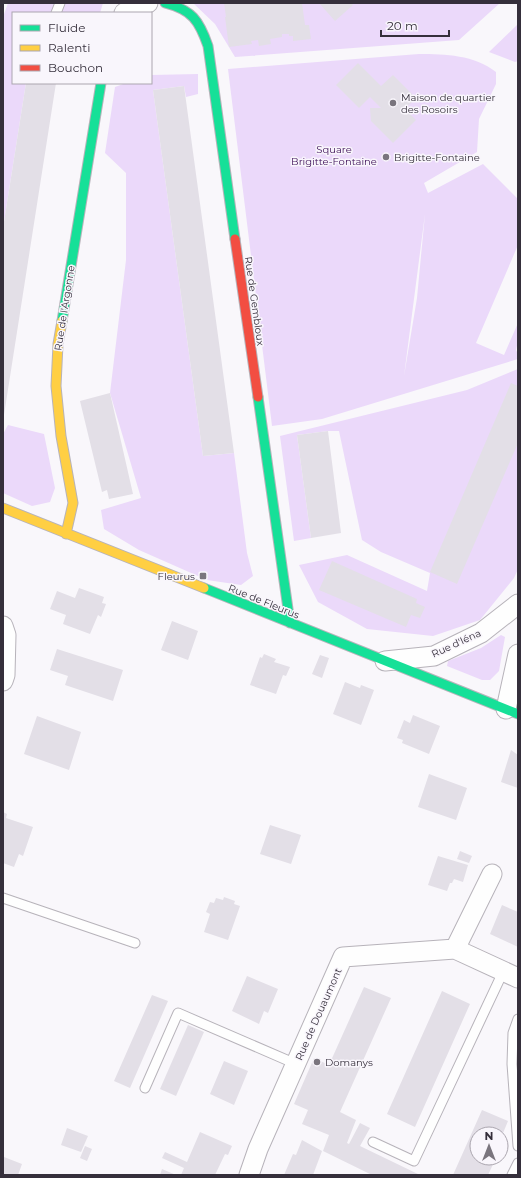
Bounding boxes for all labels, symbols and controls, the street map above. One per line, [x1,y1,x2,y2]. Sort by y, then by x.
legend [12,12,152,84]
scale bar [381,12,449,38]
text: 20 m [387,18,418,33]
text: Fluide [48,20,86,35]
text: Ralenti [48,40,90,55]
text: Bouchon [48,60,103,75]
place label: Maison de quartier des Rosoirs [401,91,495,116]
marker: Maison de quartier des Rosoirs [388,98,398,108]
park label: Square Brigitte-Fontaine [291,143,377,168]
place label: Brigitte-Fontaine [394,151,480,164]
marker: Brigitte-Fontaine [381,152,391,162]
street label: Rue de Gembloux [242,255,267,347]
street label: Rue de l'Argonne [51,265,78,352]
place label: Fleurus [158,570,195,583]
marker: Fleurus [198,571,208,581]
street label: Rue de Fleurus [226,581,301,622]
street label: Rue d'Iéna [429,626,483,661]
street label: Rue de Douaumont [292,966,345,1062]
place label: Domanys [325,1056,373,1069]
marker: Domanys [312,1057,322,1067]
north arrow [469,1126,509,1166]
text: N [485,1129,493,1143]

